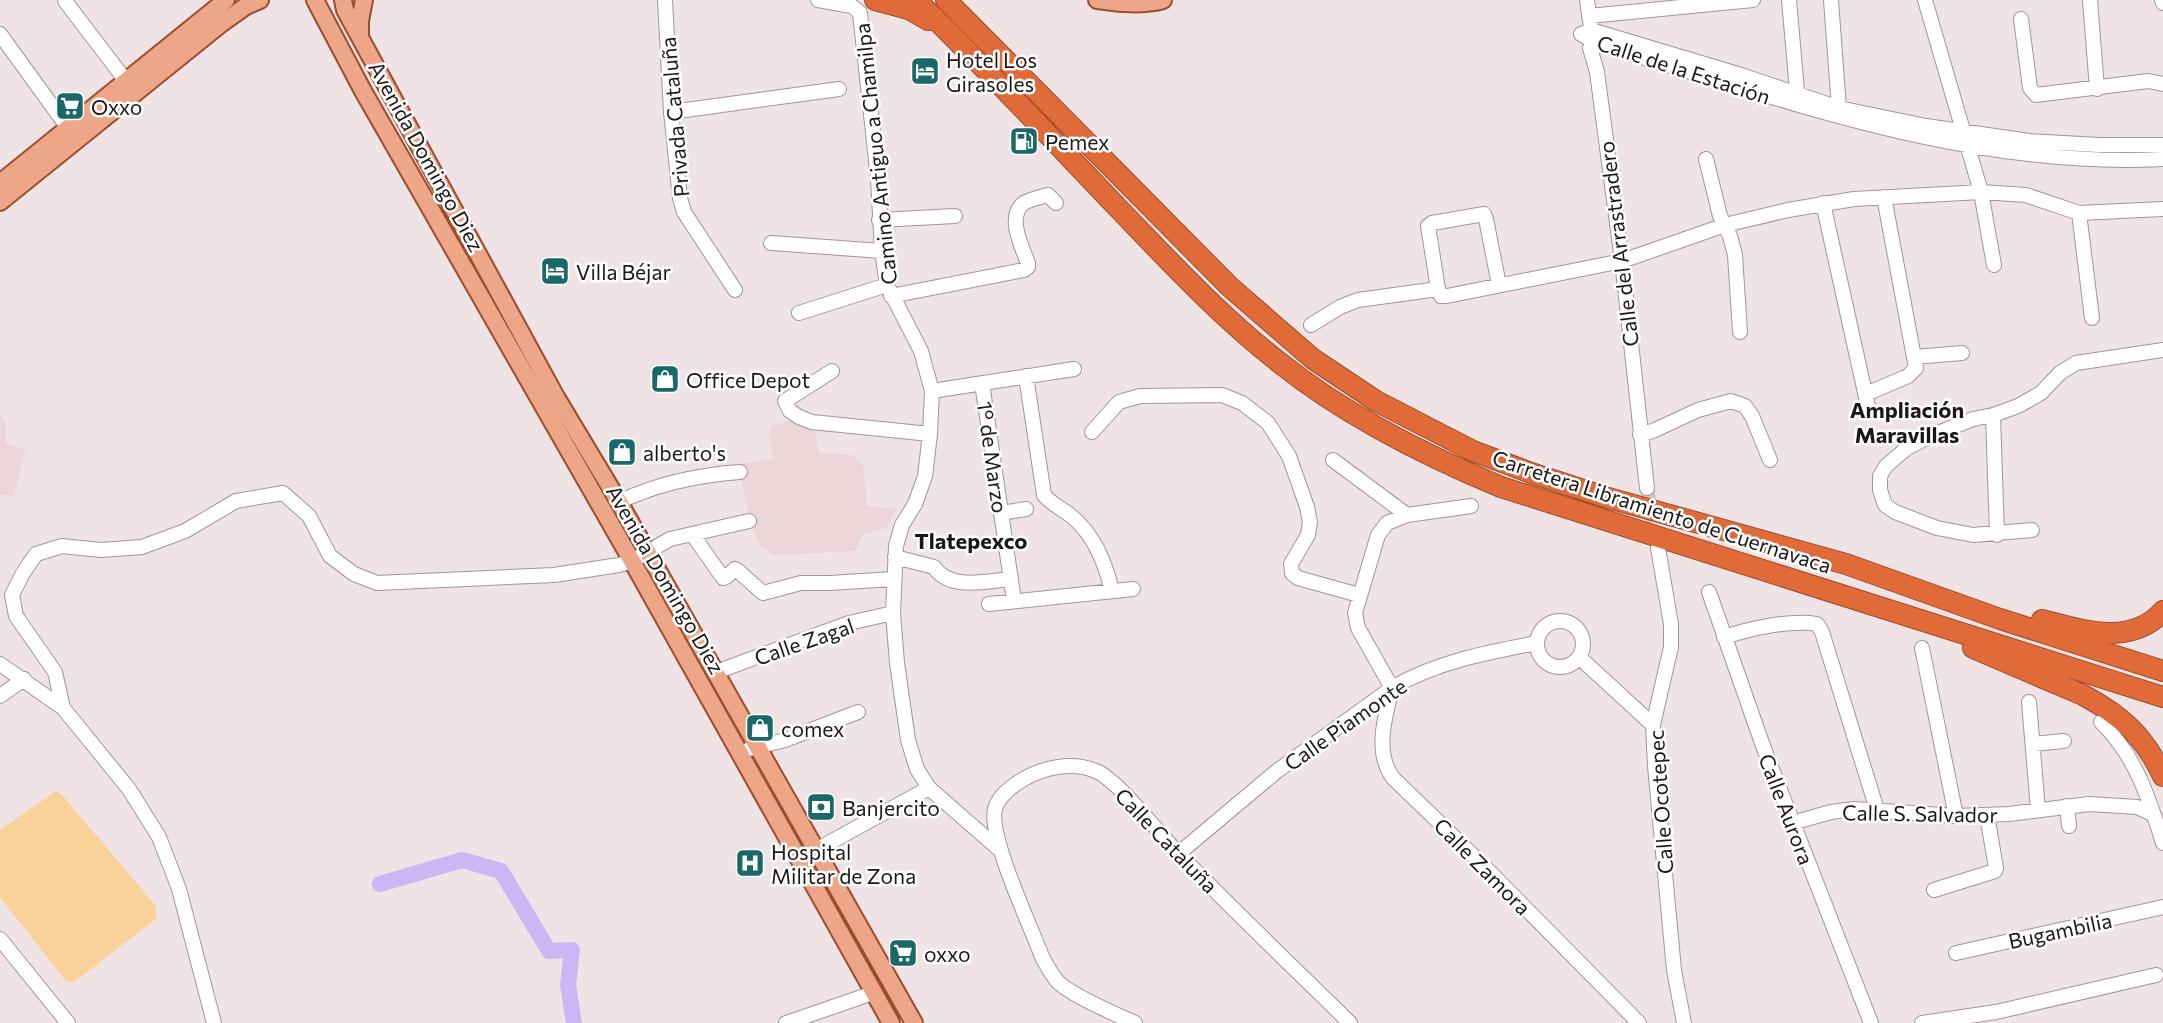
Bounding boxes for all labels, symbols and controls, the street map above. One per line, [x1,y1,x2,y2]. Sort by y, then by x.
street label: Camino Antiguo a Chamilpa [849,22,901,286]
street label: Calle de la Estación [1594,29,1774,109]
street label: Privada Cataluña [655,36,693,198]
place label: Hotel Los Girasoles [946,47,1037,96]
hotel icon: Hotel Los Girasoles [909,55,941,87]
street label: Avenida Domingo Diez [364,57,490,255]
supermarket icon: Oxxo [54,90,86,122]
place label: Oxxo [91,94,142,119]
fuel station icon: Pemex [1008,125,1040,157]
place label: Pemex [1045,129,1109,154]
street label: Calle del Arrastradero [1593,140,1643,348]
hotel icon: Villa Béjar [539,255,571,287]
place label: Villa Béjar [576,259,671,284]
shop icon: Office Depot [649,363,681,395]
place label: Office Depot [686,367,810,392]
district label: Ampliación Maravillas [1850,396,1964,448]
street label: 1° de Marzo [973,400,1013,514]
shop icon: alberto's [606,436,638,468]
place label: alberto's [643,440,726,465]
street label: Carretera Libramiento de Cuernavaca [1489,444,1835,578]
street label: Avenida Domingo Diez [602,480,730,678]
district label: Tlatepexco [915,527,1027,554]
street label: Calle Zagal [751,612,857,670]
street label: Calle Piamonte [1279,673,1411,775]
shop icon: comex [744,712,776,744]
place label: comex [781,716,845,741]
street label: Calle Ocotepec [1642,729,1678,875]
street label: Calle Aurora [1754,750,1820,868]
street label: Calle Cataluña [1111,782,1223,898]
bank icon: Banjercito [805,791,837,823]
place label: Banjercito [842,795,940,820]
street label: Calle S. Salvador [1842,799,1998,827]
street label: Calle Zamora [1430,813,1536,919]
place label: Hospital Militar de Zona [771,839,916,888]
hospital icon: Hospital Militar de Zona [734,847,766,879]
street label: Bugambilia [2006,907,2114,953]
supermarket icon: oxxo [887,937,919,969]
place label: oxxo [924,941,970,966]

